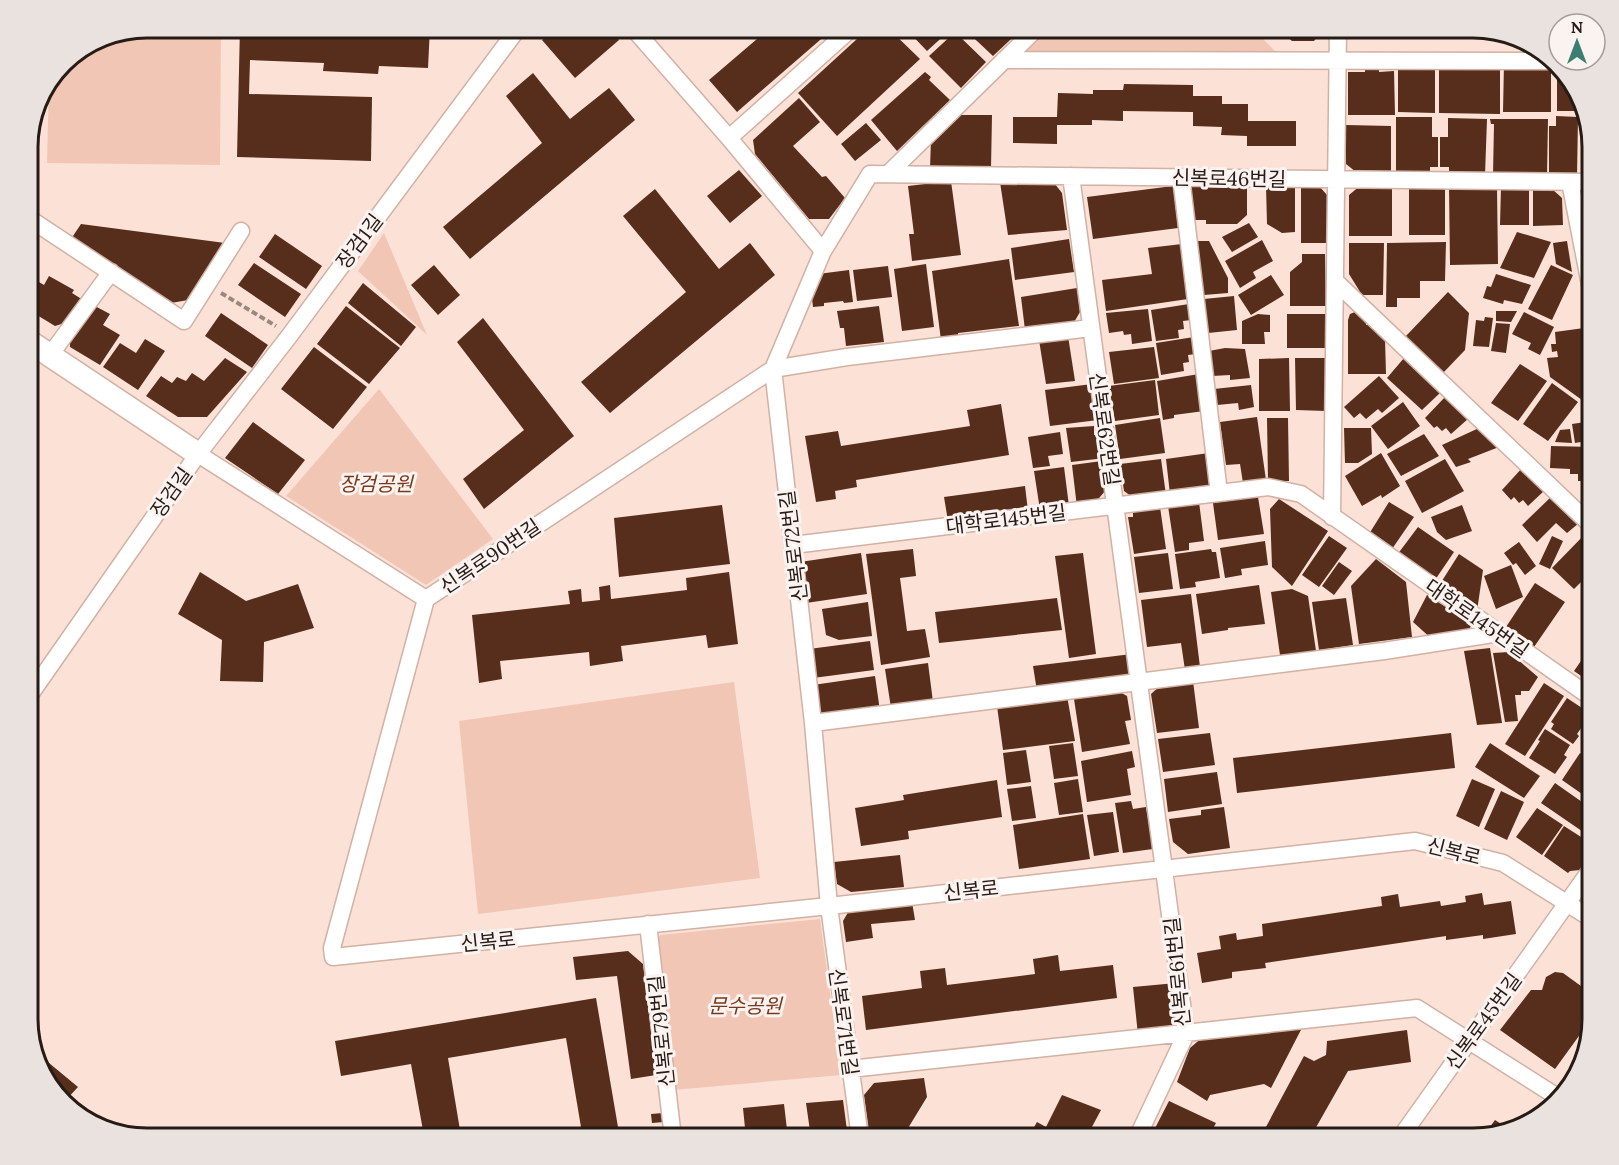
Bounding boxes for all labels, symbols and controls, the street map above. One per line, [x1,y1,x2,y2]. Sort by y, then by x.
north arrow [1547,12,1607,72]
text: N [1571,17,1583,37]
street label: 신복로46번길 [1172,165,1286,191]
street label: 장검1길 [330,209,388,273]
street label: 신복로62번길 [1085,371,1125,487]
street label: 장검길 [145,462,197,522]
park label: 장검공원 [339,471,414,496]
street label: 신복로72번길 [774,489,812,603]
street label: 대학로145번길 [944,499,1068,539]
street label: 신복로90번길 [435,513,545,599]
street label: 대학로145번길 [1420,573,1534,663]
street label: 신복로 [1424,832,1484,870]
street label: 신복로 [942,875,1000,905]
street label: 신복로61번길 [1159,916,1195,1028]
street label: 신복로 [459,926,517,956]
street label: 신복로71번길 [824,967,864,1077]
street label: 신복로45번길 [1439,968,1527,1074]
street label: 신복로79번길 [643,974,679,1088]
park label: 문수공원 [708,993,783,1018]

